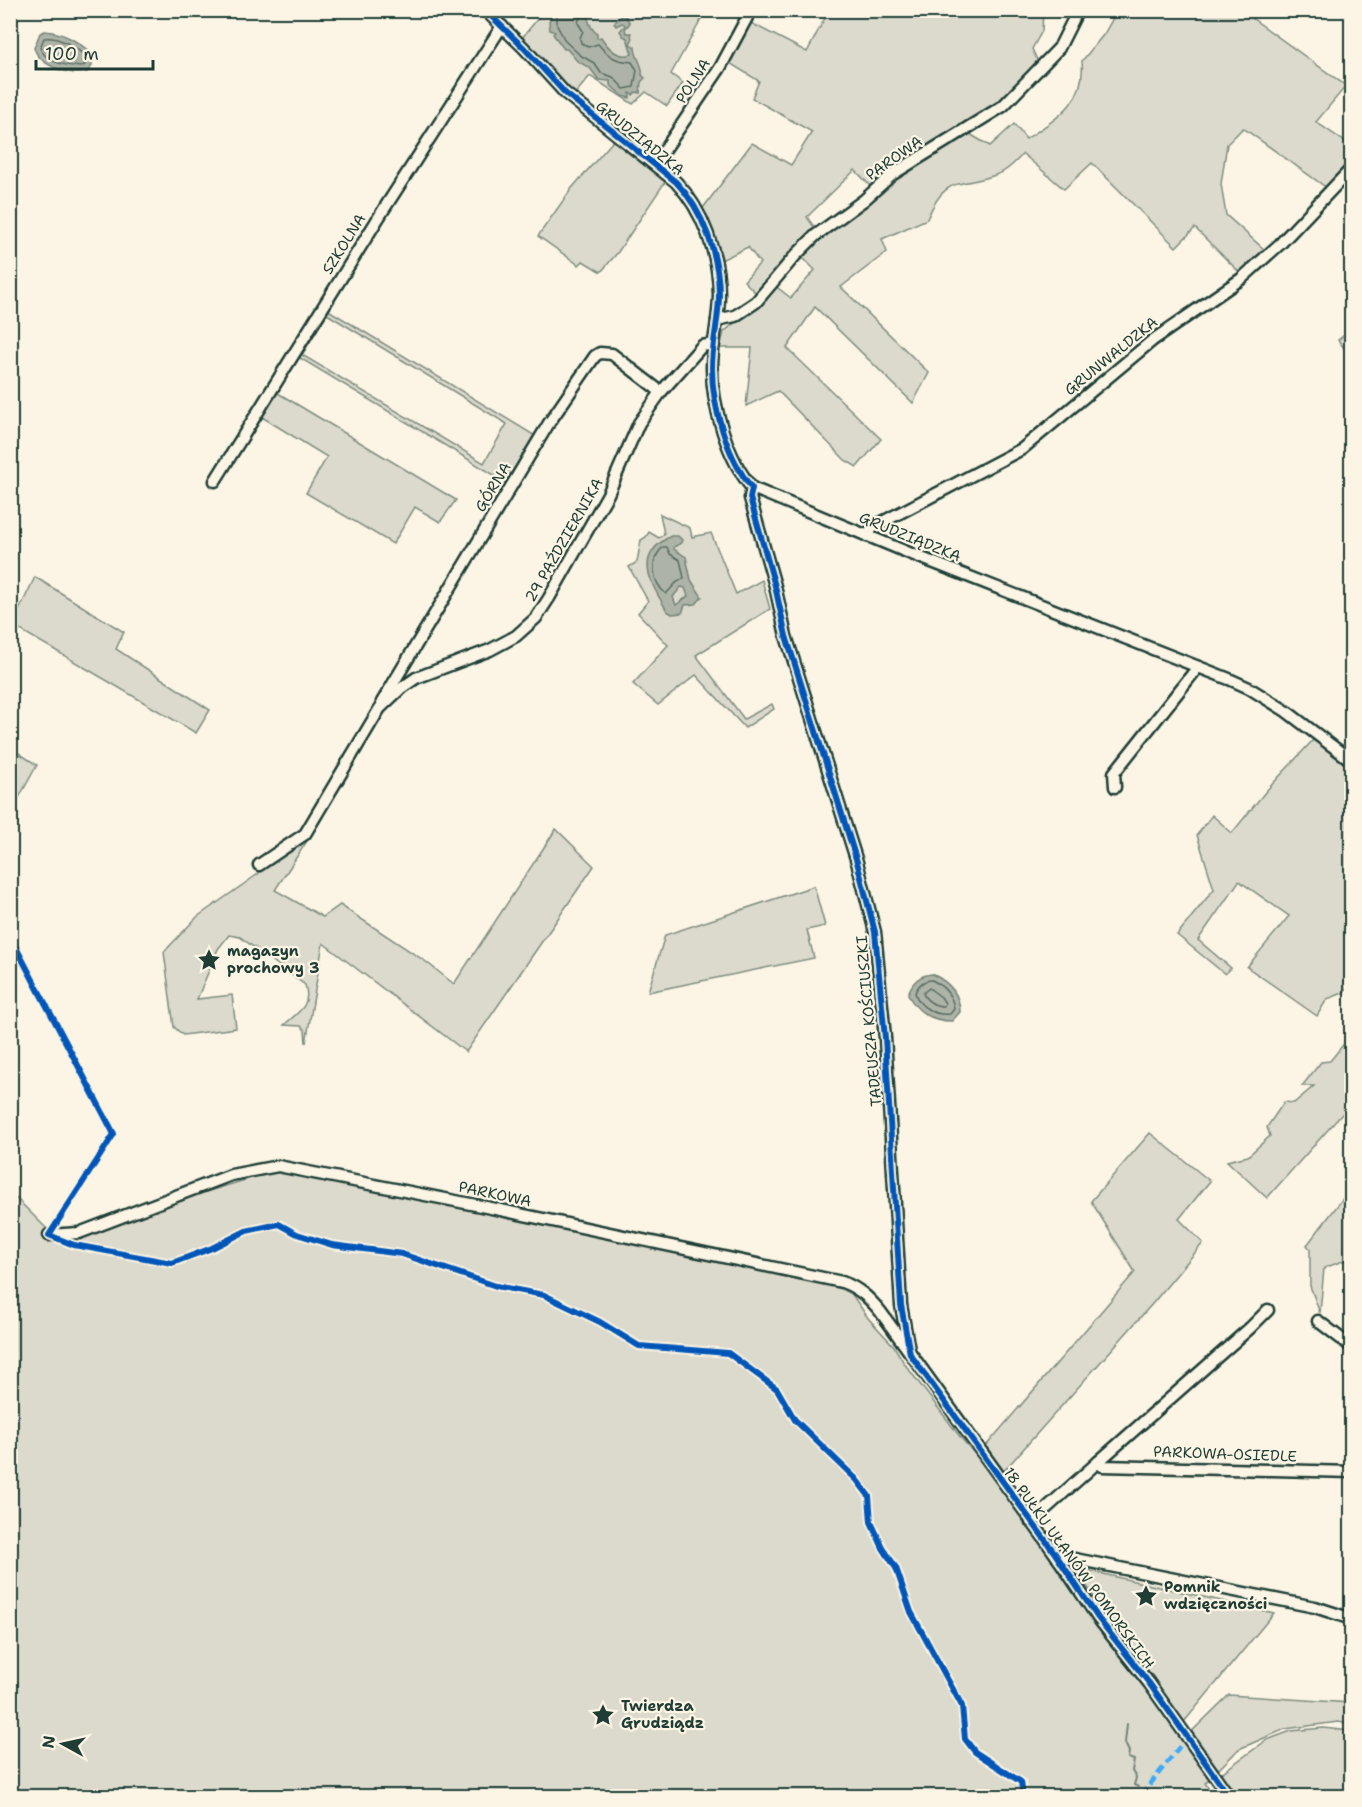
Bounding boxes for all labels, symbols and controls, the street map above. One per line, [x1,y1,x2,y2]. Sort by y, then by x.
scale bar [36,33,153,71]
text: 100 m [45,42,99,66]
street label: POLNA [671,55,715,107]
street label: GRUDZIĄDZKA [592,96,688,180]
street label: PAROWA [862,131,926,185]
street label: SZKOLNA [318,210,370,278]
street label: GRUNWALDZKA [1060,312,1162,400]
street label: GÓRNA [469,458,516,516]
street label: 29 PAŹDZIERNIKA [519,474,608,606]
street label: GRUDZIĄDZKA [856,507,964,567]
street label: TADEUSZA KOŚCIUSZKI [851,935,886,1107]
place label: magazyn prochowy 3 [227,941,320,978]
place icon: magazyn prochowy 3 [196,947,222,973]
street label: PARKOWA [457,1177,533,1211]
street label: PARKOWA-OSIEDLE [1153,1441,1297,1467]
street label: 18 PUŁKU UŁANÓW POMORSKICH [999,1462,1160,1673]
place label: Pomnik wdzięczności [1164,1577,1267,1614]
place icon: Pomnik wdzięczności [1133,1583,1159,1609]
place label: Twierdza Grudziądz [621,1696,704,1733]
place icon: Twierdza Grudziądz [590,1702,616,1728]
north arrow [33,1714,93,1774]
text: N [37,1734,60,1750]

